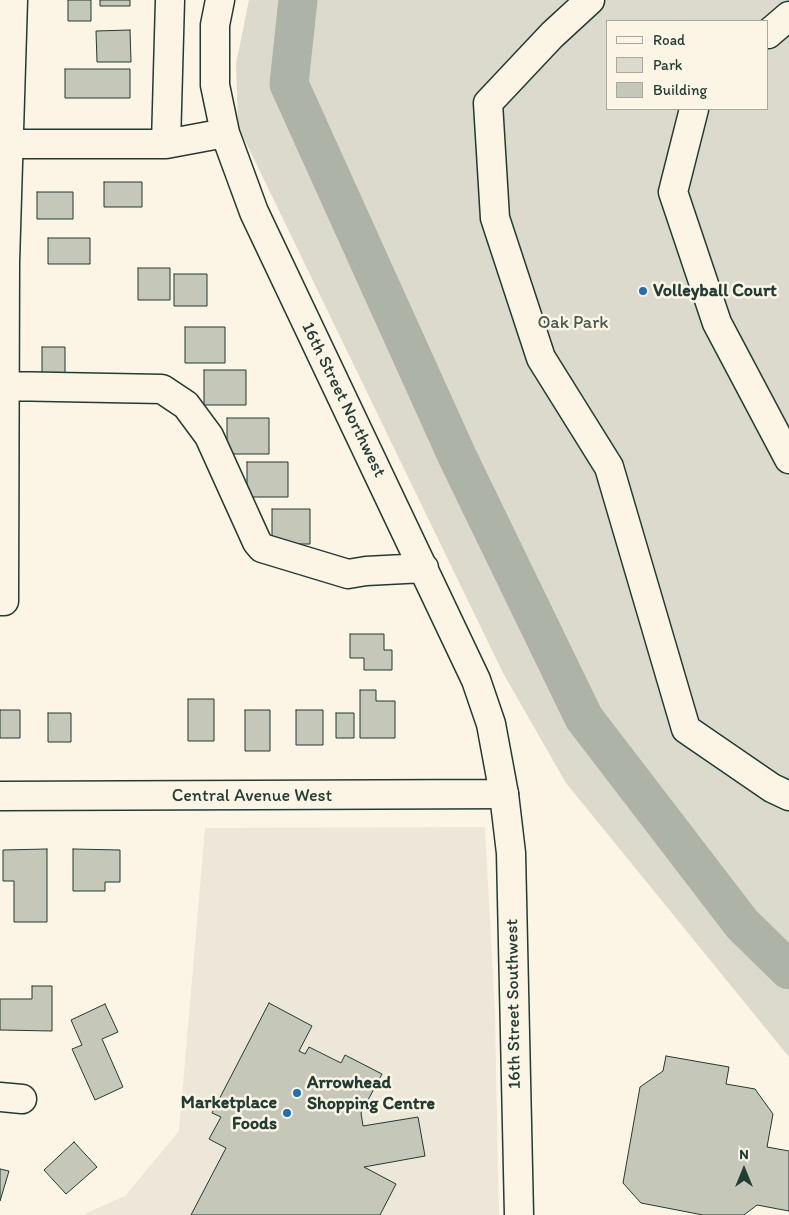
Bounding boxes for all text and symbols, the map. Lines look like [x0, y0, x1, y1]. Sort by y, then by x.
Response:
legend [606, 20, 769, 110]
text: Road [653, 31, 685, 49]
text: Park [653, 56, 683, 74]
text: Building [653, 81, 707, 99]
place label: Volleyball Court [653, 280, 777, 302]
marker: Volleyball Court [637, 285, 649, 297]
park label: Oak Park [537, 312, 609, 334]
street label: 16th Street Northwest [296, 319, 390, 481]
street label: Central Avenue West [172, 785, 332, 807]
street label: 16th Street Southwest [502, 919, 526, 1089]
place label: Arrowhead Shopping Centre [307, 1072, 435, 1114]
marker: Arrowhead Shopping Centre [291, 1087, 303, 1099]
place label: Marketplace Foods [181, 1092, 277, 1134]
marker: Marketplace Foods [281, 1107, 293, 1119]
north arrow [719, 1145, 769, 1195]
text: N [739, 1146, 749, 1163]

